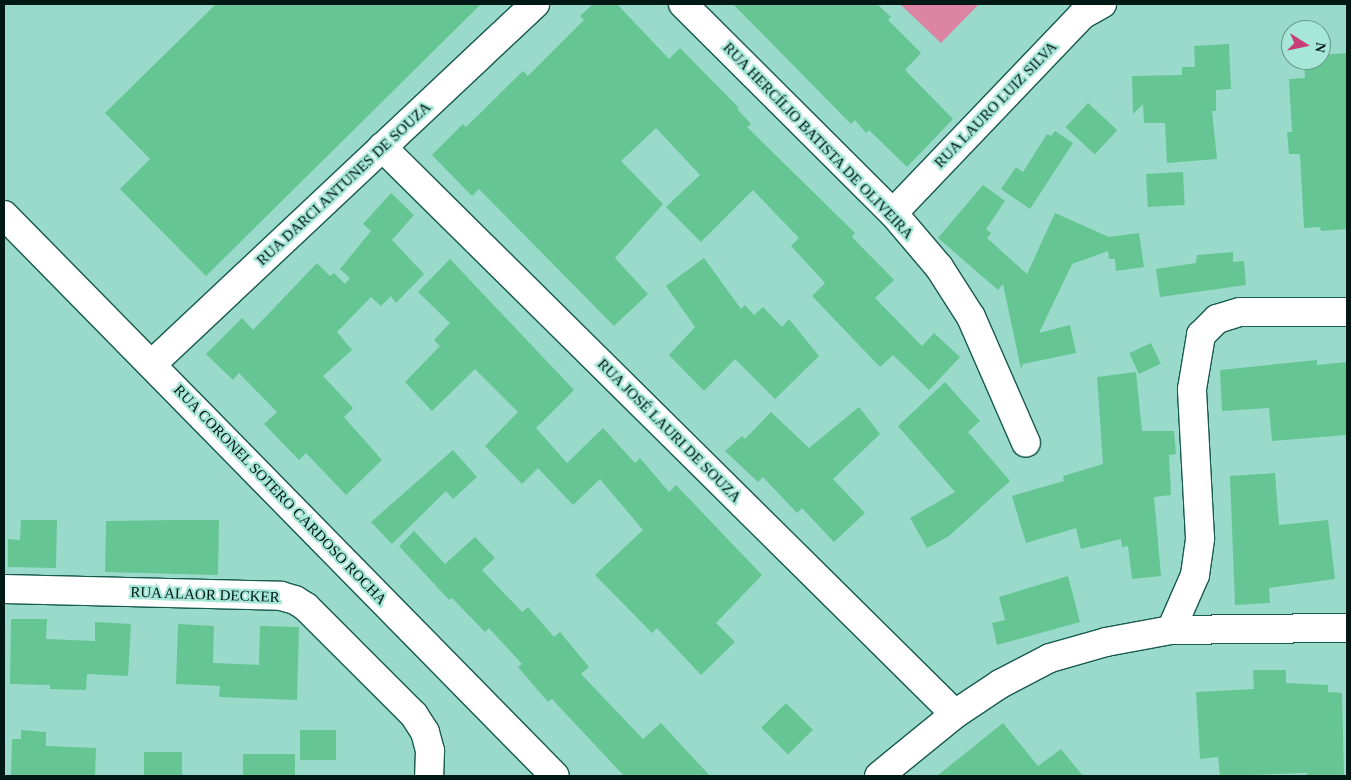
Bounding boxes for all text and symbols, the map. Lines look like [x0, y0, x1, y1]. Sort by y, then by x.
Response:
north arrow [1281, 20, 1331, 70]
street label: RUA HERCÍLIO BATISTA DE OLIVEIRA [718, 38, 918, 244]
street label: RUA LAURO LUIZ SILVA [931, 38, 1061, 172]
text: N [1312, 41, 1329, 54]
street label: RUA DARCI ANTUNES DE SOUZA [253, 98, 435, 270]
street label: RUA JOSÉ LAURI DE SOUZA [593, 355, 745, 507]
street label: RUA CORONEL SOTERO CARDOSO ROCHA [169, 381, 391, 609]
street label: RUA ALAOR DECKER [129, 583, 281, 607]

